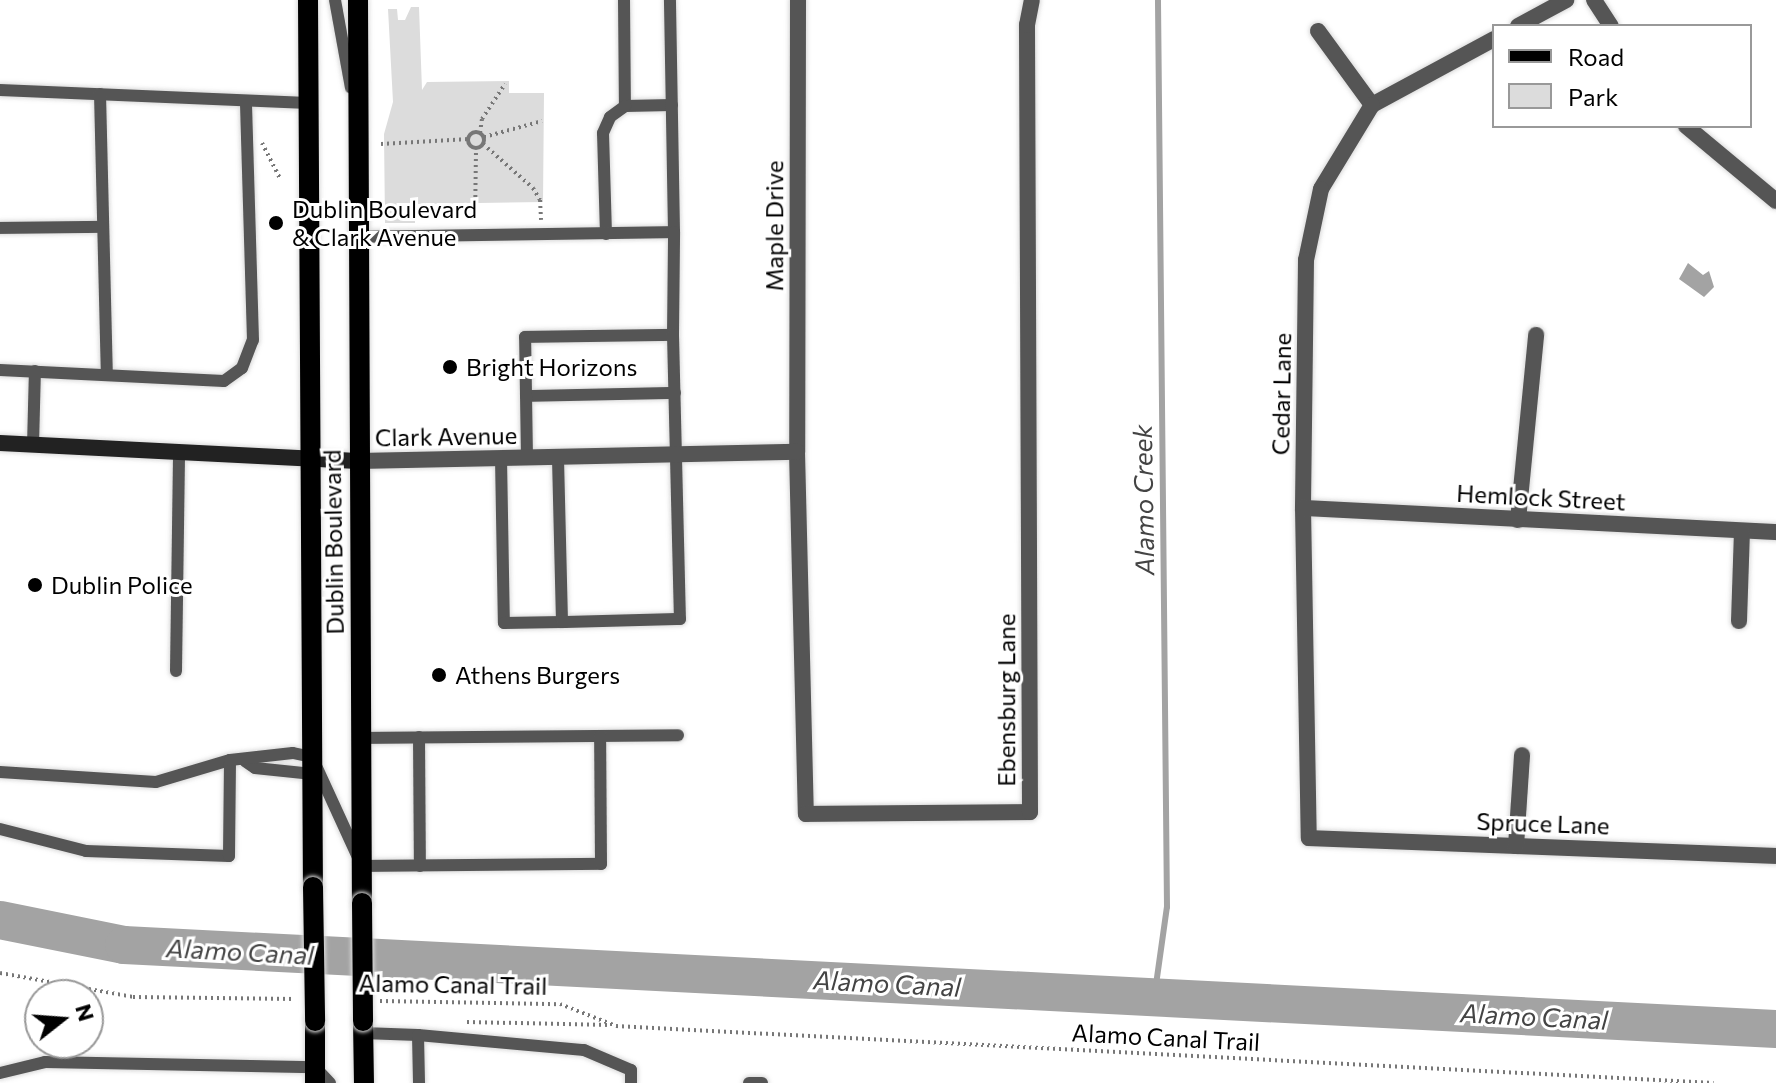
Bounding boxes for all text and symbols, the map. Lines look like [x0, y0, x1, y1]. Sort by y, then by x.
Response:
legend [1492, 24, 1752, 128]
text: Road [1568, 42, 1624, 71]
text: Park [1568, 82, 1618, 111]
street label: Maple Drive [760, 161, 788, 291]
place label: Dublin Boulevard & Clark Avenue [292, 195, 477, 251]
marker: Dublin Boulevard & Clark Avenue [267, 214, 285, 232]
street label: Cedar Lane [1266, 333, 1296, 455]
place label: Bright Horizons [466, 353, 637, 381]
marker: Bright Horizons [441, 358, 459, 376]
street label: Clark Avenue [375, 420, 517, 452]
water label: Alamo Creek [1126, 424, 1160, 576]
street label: Dublin Boulevard [317, 449, 349, 635]
street label: Hemlock Street [1456, 478, 1626, 516]
place label: Dublin Police [51, 571, 193, 599]
marker: Dublin Police [26, 576, 44, 594]
street label: Ebensburg Lane [992, 613, 1020, 787]
place label: Athens Burgers [455, 661, 620, 689]
marker: Athens Burgers [430, 666, 448, 684]
street label: Spruce Lane [1476, 806, 1610, 840]
water label: Alamo Canal [165, 932, 315, 970]
water label: Alamo Canal [812, 964, 962, 1002]
street label: Alamo Canal Trail [358, 968, 548, 1000]
north arrow [24, 979, 104, 1059]
water label: Alamo Canal [1459, 997, 1609, 1035]
text: N [70, 1001, 101, 1024]
street label: Alamo Canal Trail [1071, 1018, 1261, 1056]

